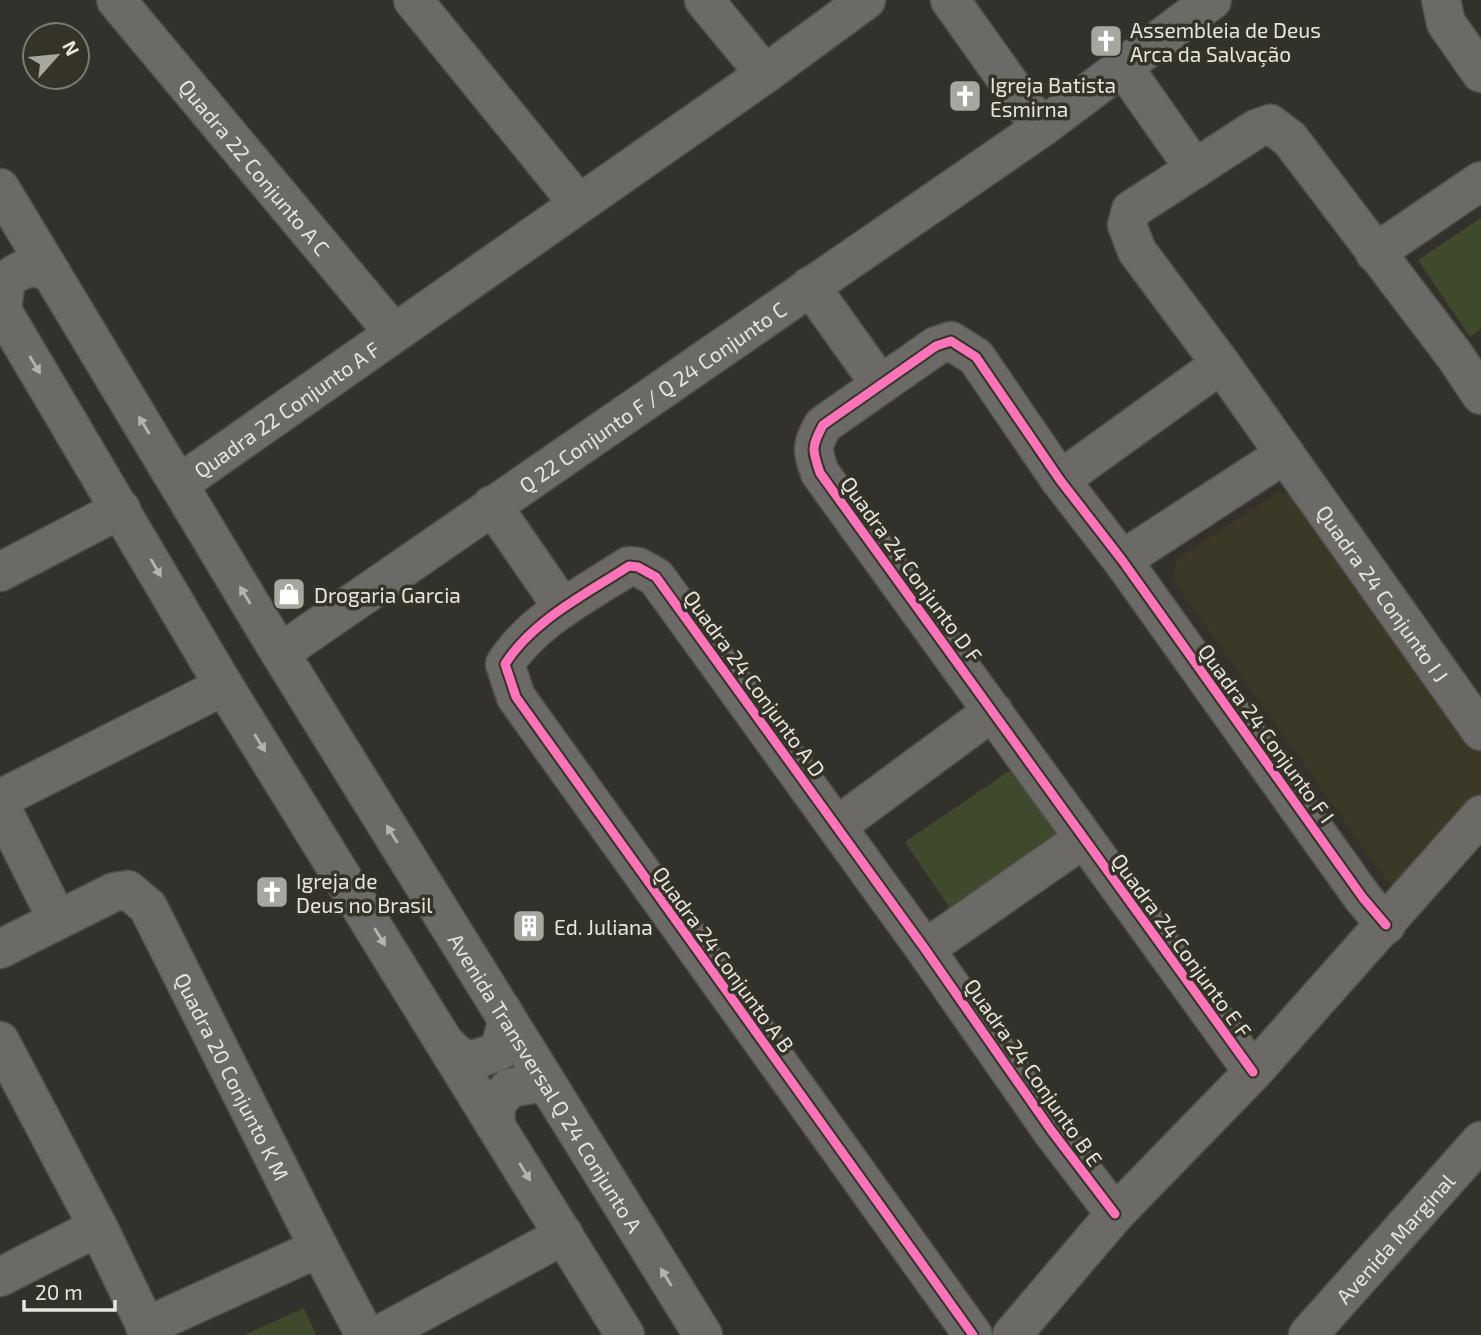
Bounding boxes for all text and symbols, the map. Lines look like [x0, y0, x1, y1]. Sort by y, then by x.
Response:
place label: Assembleia de Deus Arca da Salvação [1130, 17, 1321, 68]
north arrow [21, 21, 91, 91]
church icon: Assembleia de Deus Arca da Salvação [1087, 22, 1125, 60]
text: N [58, 37, 85, 59]
place label: Igreja Batista Esmirna [990, 72, 1116, 121]
street label: Quadra 22 Conjunto A C [174, 74, 336, 260]
church icon: Igreja Batista Esmirna [946, 77, 984, 115]
street label: Q 22 Conjunto F / Q 24 Conjunto C [514, 296, 790, 498]
street label: Quadra 22 Conjunto A F [189, 335, 384, 483]
one-way arrow [29, 356, 41, 375]
one-way arrow [138, 416, 150, 435]
street label: Quadra 24 Conjunto D F [835, 471, 988, 667]
street label: Quadra 24 Conjunto I J [1311, 500, 1454, 686]
one-way arrow [149, 559, 162, 578]
shop icon: Drogaria Garcia [270, 575, 308, 613]
place label: Drogaria Garcia [314, 582, 461, 607]
one-way arrow [239, 585, 251, 604]
street label: Quadra 24 Conjunto A D [678, 585, 831, 782]
street label: Quadra 24 Conjunto F I [1193, 639, 1340, 828]
one-way arrow [254, 734, 266, 753]
one-way arrow [386, 824, 399, 843]
street label: Quadra 24 Conjunto E F [1106, 848, 1257, 1043]
street label: Quadra 24 Conjunto A B [647, 861, 800, 1057]
place label: Igreja de Deus no Brasil [296, 868, 433, 917]
church icon: Igreja de Deus no Brasil [253, 873, 291, 911]
building icon: Ed. Juliana [510, 907, 548, 945]
place label: Ed. Juliana [554, 914, 653, 939]
one-way arrow [374, 927, 387, 946]
street label: Avenida Transversal Q 24 Conjunto A [444, 928, 648, 1237]
street label: Quadra 20 Conjunto K M [169, 968, 295, 1184]
street label: Quadra 24 Conjunto B E [959, 973, 1108, 1171]
one-way arrow [518, 1163, 531, 1182]
street label: Avenida Marginal [1330, 1167, 1460, 1308]
one-way arrow [660, 1267, 673, 1287]
scale bar [24, 1268, 116, 1312]
text: 20 m [35, 1279, 83, 1304]

